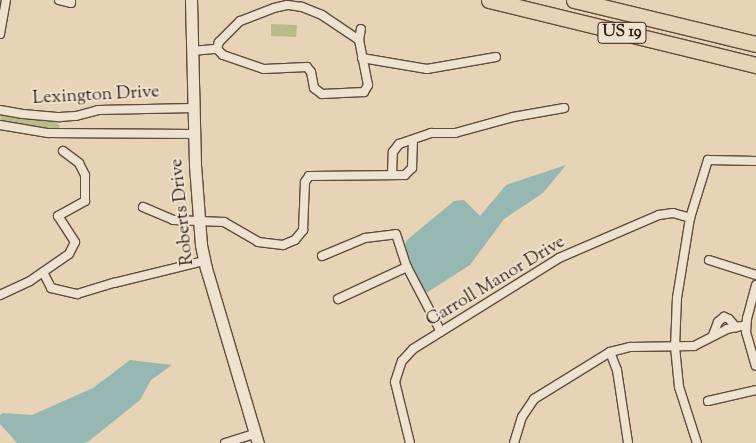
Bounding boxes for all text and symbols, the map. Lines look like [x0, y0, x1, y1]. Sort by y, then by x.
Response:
road number: US 19 [597, 19, 647, 46]
street label: Lexington Drive [32, 82, 160, 110]
street label: Roberts Drive [167, 157, 199, 267]
street label: Carroll Manor Drive [423, 232, 569, 332]

